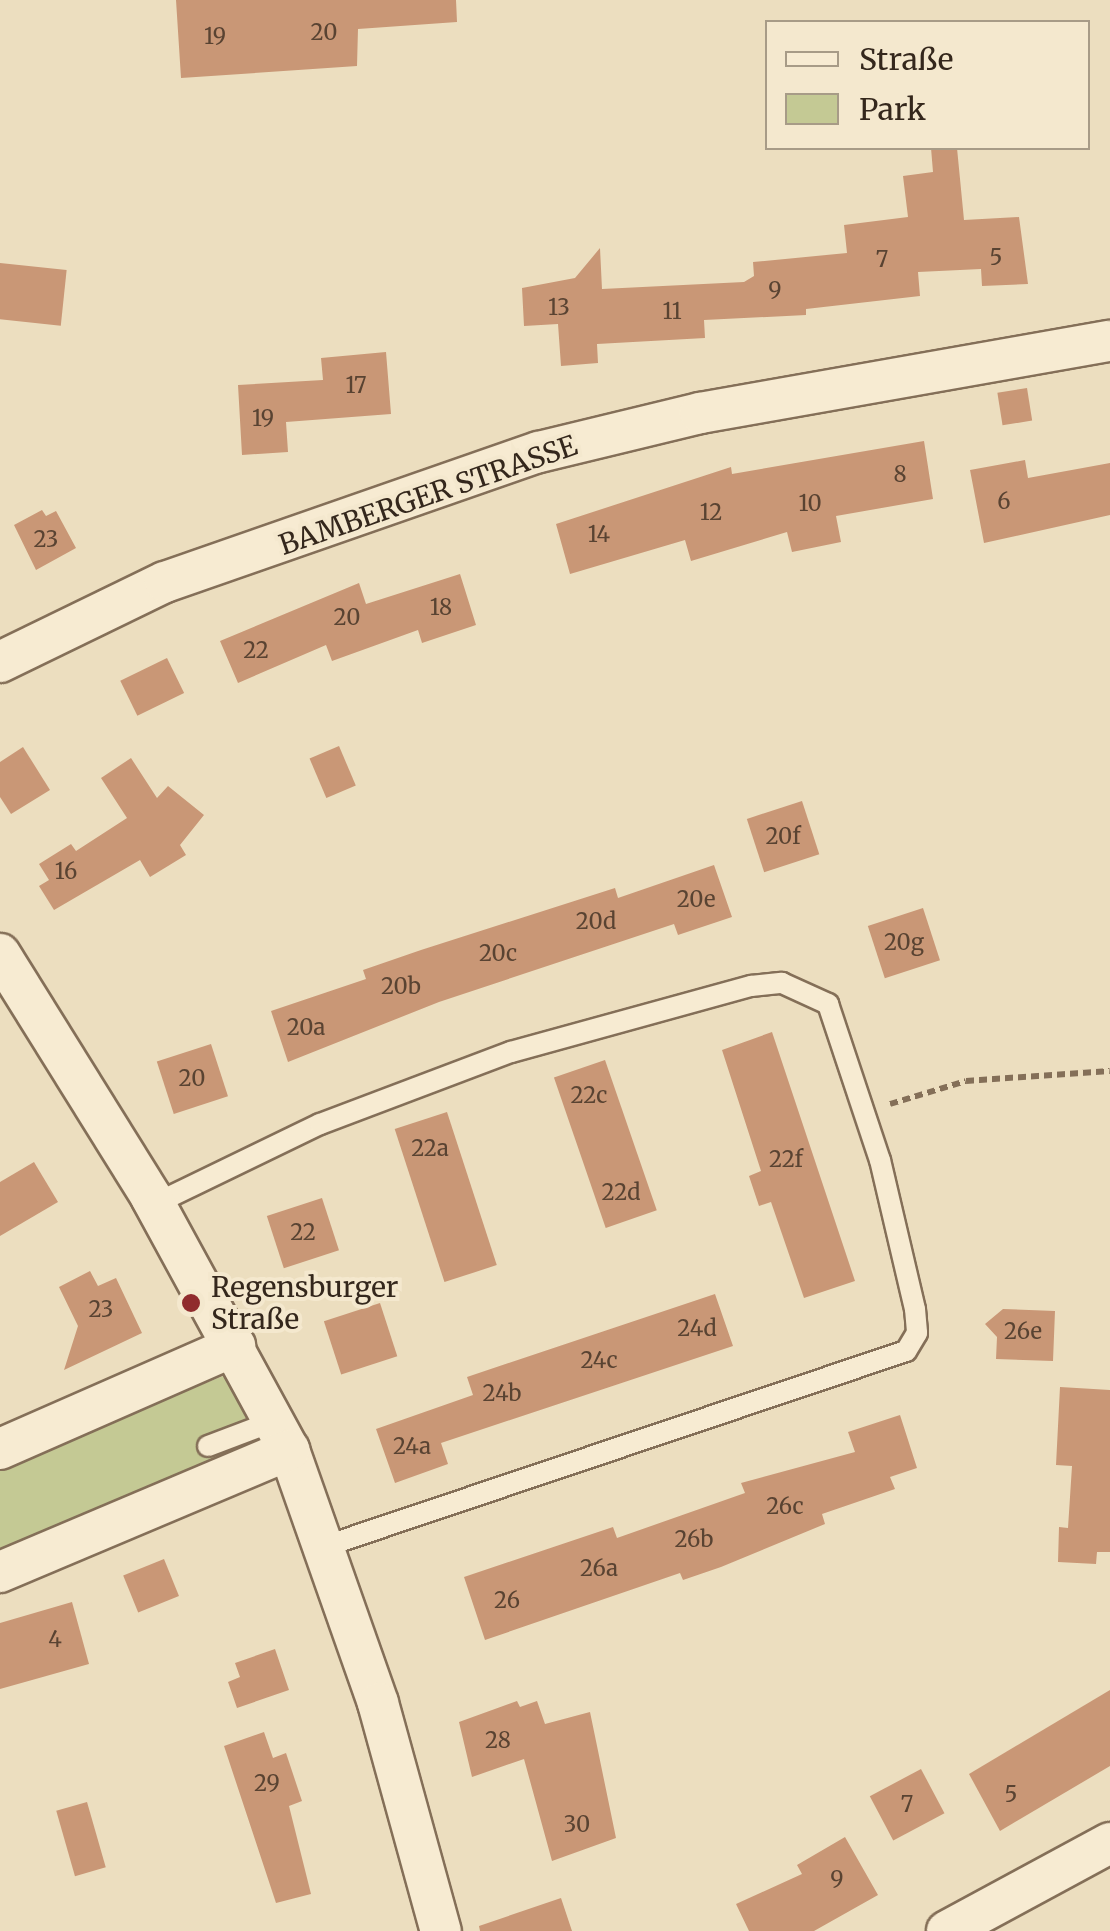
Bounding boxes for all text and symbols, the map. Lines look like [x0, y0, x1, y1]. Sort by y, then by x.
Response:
house number: 20 [311, 20, 337, 46]
legend [765, 20, 1090, 150]
house number: 19 [204, 24, 226, 50]
text: Straße [859, 40, 953, 78]
text: Park [859, 90, 926, 128]
house number: 5 [990, 245, 1002, 271]
house number: 7 [876, 247, 888, 273]
house number: 9 [768, 278, 782, 304]
house number: 13 [548, 295, 570, 321]
house number: 11 [662, 299, 682, 325]
house number: 17 [345, 373, 367, 399]
house number: 19 [252, 406, 274, 432]
street label: BAMBERGER STRASSE [275, 428, 581, 562]
house number: 8 [893, 462, 907, 488]
house number: 6 [997, 489, 1011, 515]
house number: 10 [798, 491, 822, 517]
house number: 12 [700, 500, 722, 526]
house number: 14 [588, 522, 610, 548]
house number: 23 [34, 527, 58, 553]
house number: 18 [430, 595, 452, 621]
house number: 20 [334, 605, 360, 631]
house number: 22 [243, 638, 269, 664]
house number: 20f [765, 824, 801, 850]
house number: 16 [55, 859, 77, 885]
house number: 20e [677, 887, 715, 913]
house number: 20d [576, 909, 616, 935]
house number: 20g [884, 930, 924, 956]
house number: 20c [479, 941, 517, 967]
house number: 20b [381, 974, 421, 1000]
house number: 20a [287, 1015, 325, 1041]
house number: 20 [179, 1066, 205, 1092]
house number: 22c [571, 1083, 607, 1109]
house number: 22a [411, 1136, 449, 1162]
house number: 22f [769, 1147, 803, 1173]
house number: 22d [602, 1180, 640, 1206]
house number: 22 [290, 1220, 316, 1246]
place label: Regensburger Straße [211, 1270, 398, 1336]
marker: Regensburger Straße [180, 1292, 202, 1314]
house number: 23 [89, 1297, 113, 1323]
house number: 24d [677, 1316, 717, 1342]
house number: 26e [1004, 1319, 1042, 1345]
house number: 24c [580, 1348, 618, 1374]
house number: 24b [483, 1381, 521, 1407]
house number: 24a [393, 1434, 431, 1460]
house number: 26c [766, 1494, 804, 1520]
house number: 26b [674, 1527, 714, 1553]
house number: 26a [580, 1556, 618, 1582]
house number: 26 [494, 1588, 520, 1614]
house number: 4 [48, 1627, 62, 1653]
house number: 28 [485, 1728, 511, 1754]
house number: 29 [254, 1771, 280, 1797]
house number: 5 [1005, 1782, 1017, 1808]
house number: 7 [901, 1792, 913, 1818]
house number: 30 [564, 1812, 590, 1838]
house number: 9 [830, 1867, 844, 1893]

